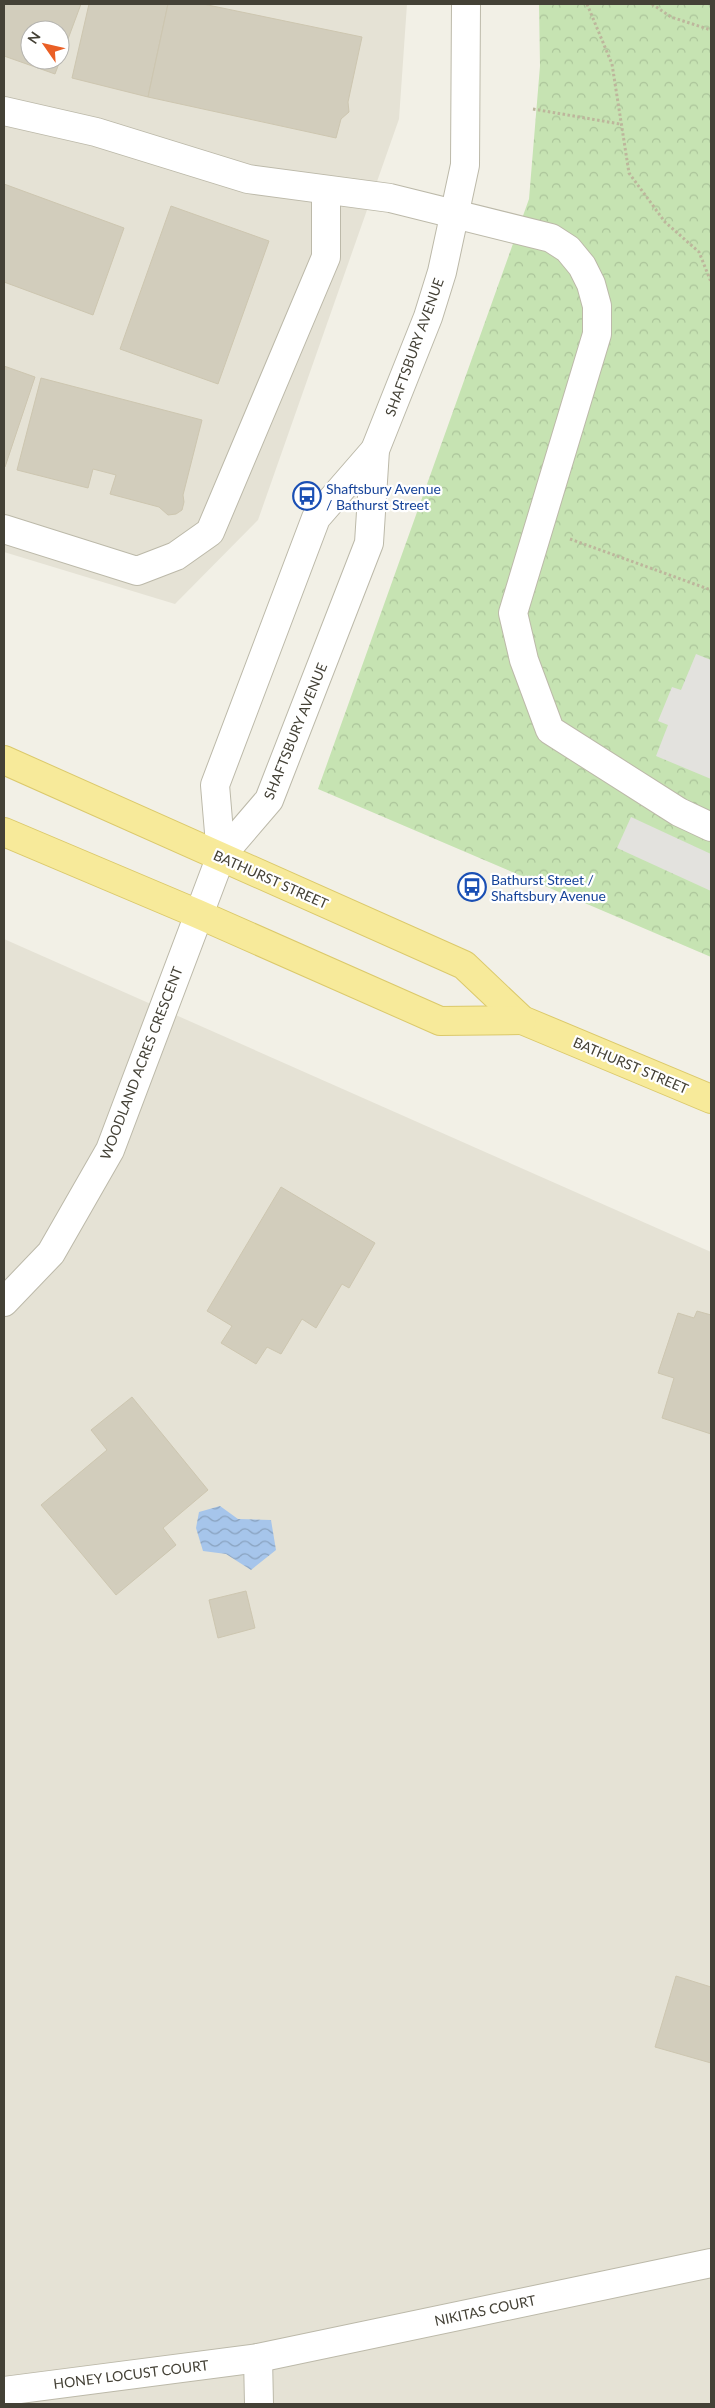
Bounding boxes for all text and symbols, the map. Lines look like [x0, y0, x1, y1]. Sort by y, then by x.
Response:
north arrow [20, 20, 70, 70]
text: N [24, 28, 44, 47]
street label: SHAFTSBURY AVENUE [381, 276, 447, 418]
place label: Shaftsbury Avenue / Bathurst Street [326, 480, 441, 513]
bus stop icon: Shaftsbury Avenue / Bathurst Street [292, 481, 322, 511]
street label: SHAFTSBURY AVENUE [260, 660, 330, 802]
street label: BATHURST STREET [211, 846, 332, 912]
place label: Bathurst Street / Shaftsbury Avenue [491, 871, 606, 904]
bus stop icon: Bathurst Street / Shaftsbury Avenue [457, 872, 487, 902]
street label: WOODLAND ACRES CRESCENT [96, 963, 186, 1162]
street label: BATHURST STREET [571, 1033, 692, 1097]
street label: NIKITAS COURT [433, 2291, 538, 2329]
street label: HONEY LOCUST COURT [52, 2356, 210, 2392]

